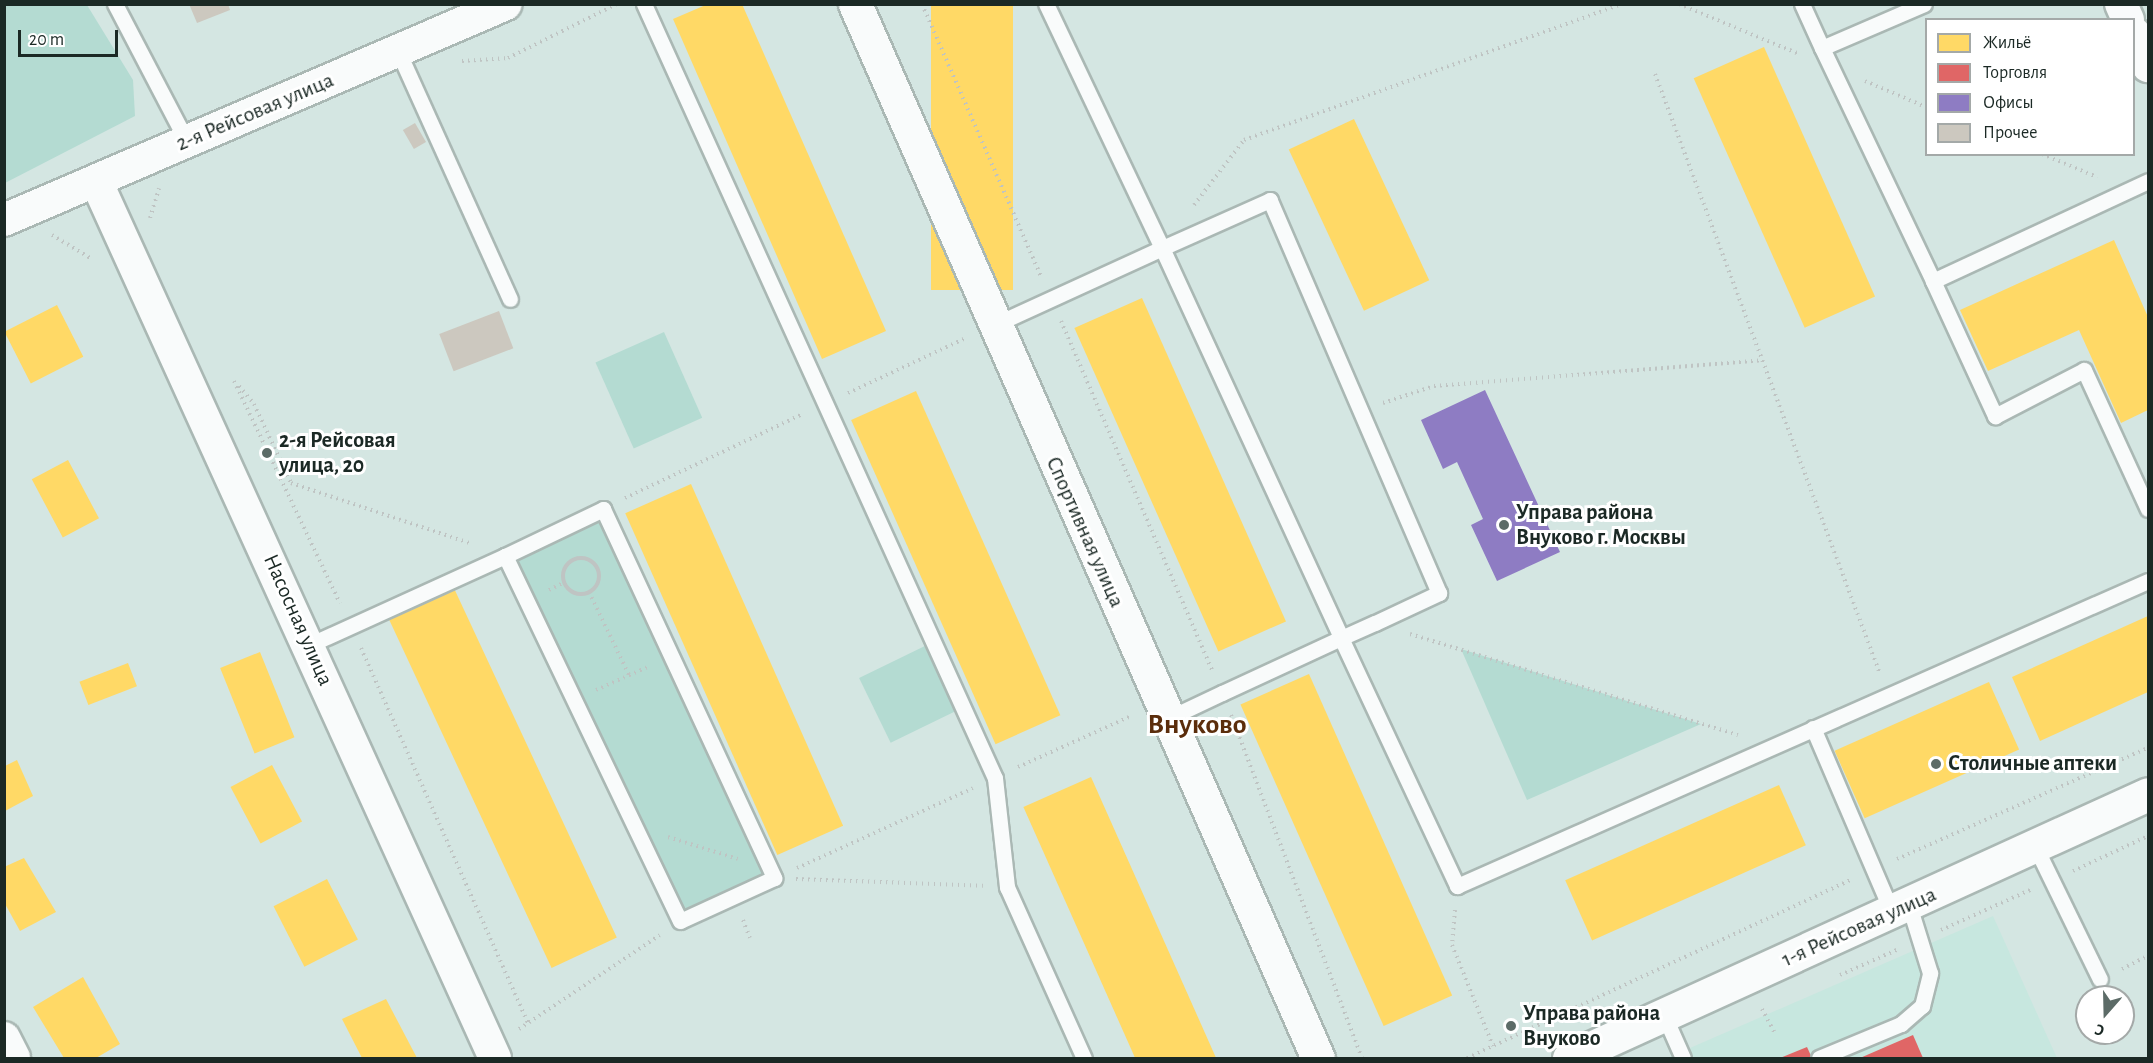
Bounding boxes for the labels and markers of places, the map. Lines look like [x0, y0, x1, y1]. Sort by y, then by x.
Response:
place label: 2-я Рейсовая улица, 20 [279, 427, 396, 478]
marker: 2-я Рейсовая улица, 20 [260, 446, 274, 460]
place label: Управа района Внуково г. Москвы [1516, 499, 1686, 550]
marker: Управа района Внуково г. Москвы [1497, 518, 1511, 532]
place label: Столичные аптеки [1948, 751, 2117, 777]
marker: Столичные аптеки [1929, 757, 1943, 771]
place label: Управа района Внуково [1523, 1000, 1660, 1052]
marker: Управа района Внуково [1504, 1019, 1518, 1033]

